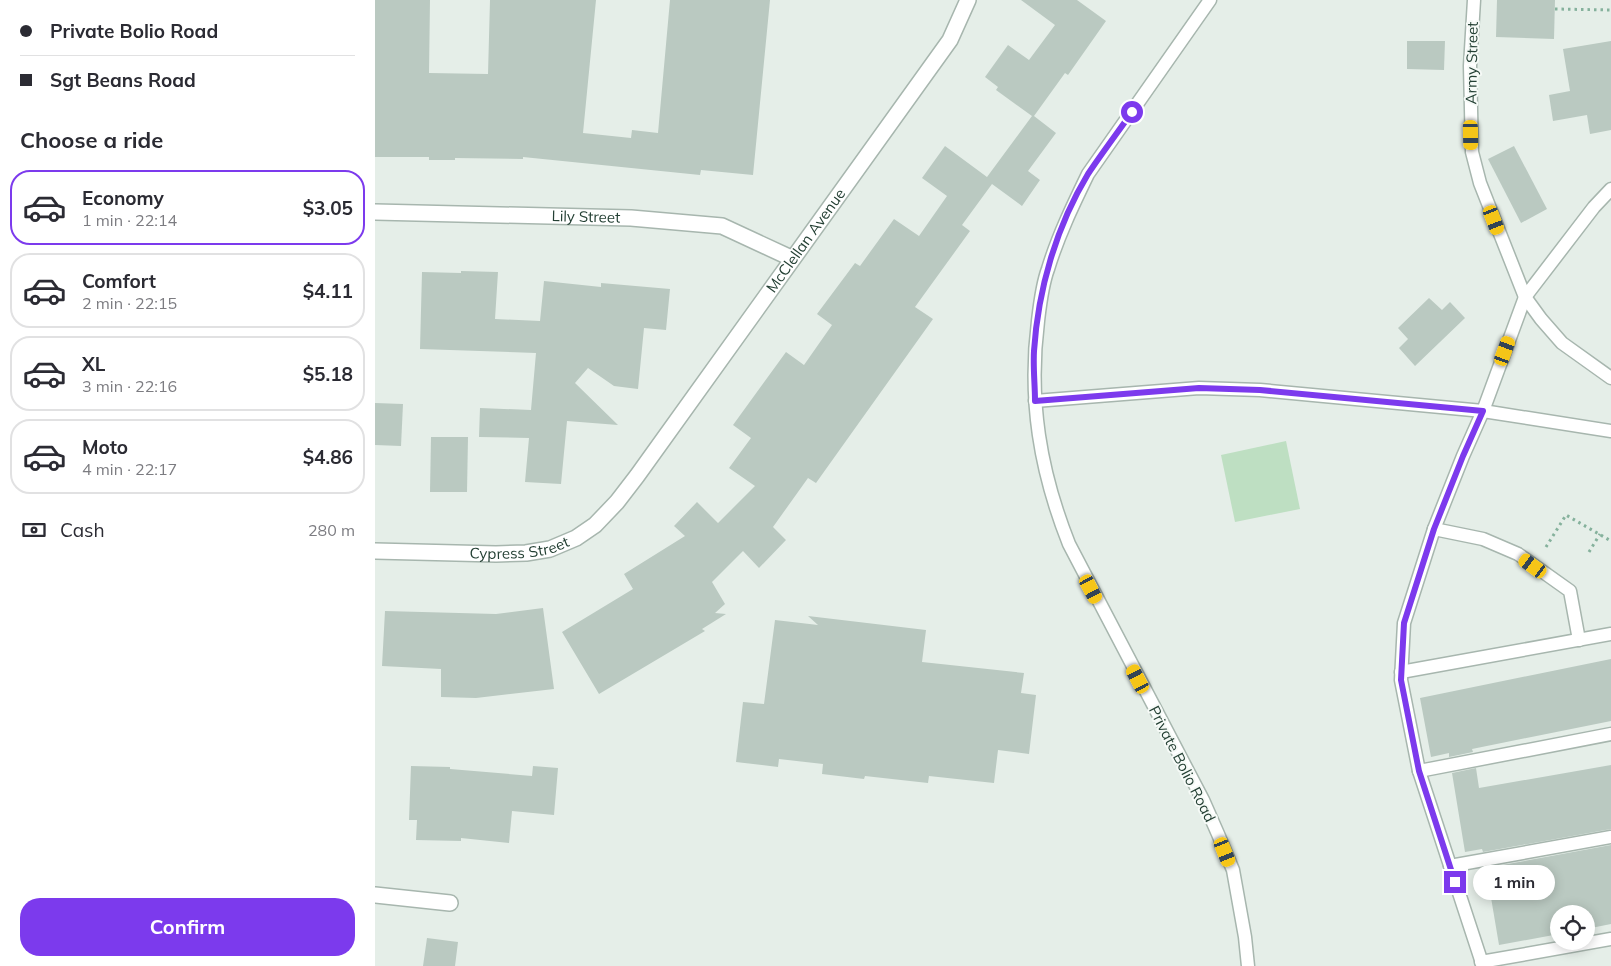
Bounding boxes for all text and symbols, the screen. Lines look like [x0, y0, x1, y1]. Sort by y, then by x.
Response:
text: Private Bolio Road [50, 19, 218, 43]
street label: Army Street [1461, 21, 1482, 105]
text: Sgt Beans Road [50, 68, 196, 92]
route start [1121, 101, 1143, 123]
car [1463, 120, 1478, 150]
text: Choose a ride [20, 126, 163, 154]
icon: car [22, 185, 67, 230]
street label: McClellan Avenue [762, 185, 849, 296]
text: Economy [82, 186, 164, 210]
text: $3.05 [303, 196, 353, 220]
car [1481, 203, 1506, 237]
street label: Lily Street [551, 206, 621, 227]
text: 1 min · 22:14 [82, 210, 177, 230]
icon: car [22, 268, 67, 313]
text: Comfort [82, 269, 156, 293]
text: $4.11 [303, 279, 353, 303]
text: 2 min · 22:15 [82, 293, 177, 313]
car [1492, 334, 1517, 368]
icon: car [22, 351, 67, 396]
text: XL [82, 352, 105, 376]
text: $5.18 [303, 362, 353, 386]
text: 3 min · 22:16 [82, 376, 177, 396]
icon: car [22, 434, 67, 479]
text: Moto [82, 435, 128, 459]
text: $4.86 [303, 445, 353, 469]
text: 4 min · 22:17 [82, 459, 177, 479]
icon: cash [20, 516, 48, 544]
text: Cash [60, 518, 105, 542]
text: 280 m [308, 520, 355, 540]
street label: Cypress Street [469, 532, 572, 563]
car [1516, 551, 1549, 581]
car [1077, 572, 1104, 606]
car [1124, 662, 1151, 696]
street label: Private Bolio Road [1145, 702, 1220, 825]
car [1212, 835, 1237, 869]
callout: 1 min [1473, 864, 1555, 900]
route end [1444, 871, 1466, 893]
text: 1 min [1493, 872, 1535, 892]
button: Confirm [20, 898, 355, 956]
map controls [1550, 905, 1595, 950]
button: locate [1550, 905, 1595, 950]

